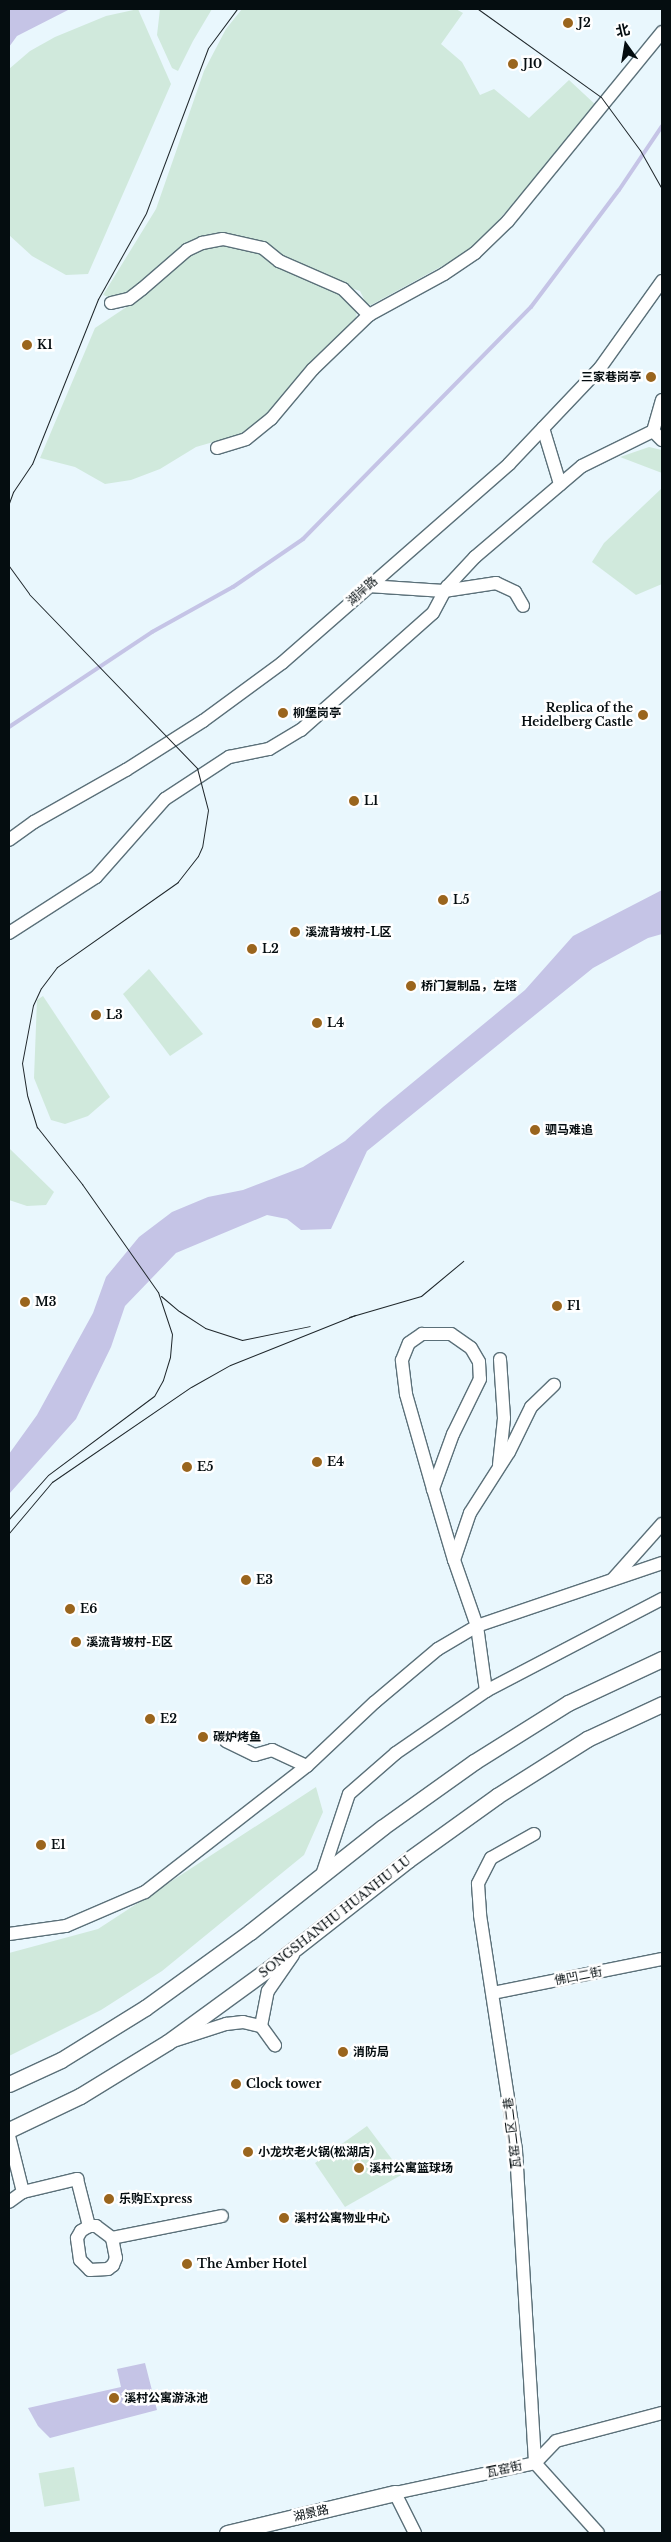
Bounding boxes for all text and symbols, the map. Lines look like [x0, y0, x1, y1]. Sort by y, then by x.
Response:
place label: J2 [578, 16, 591, 30]
marker: J2 [562, 17, 574, 29]
north arrow [601, 20, 651, 70]
text: 北 [614, 20, 631, 41]
place label: J10 [523, 57, 542, 71]
marker: J10 [507, 58, 519, 70]
place label: K1 [37, 338, 52, 352]
marker: K1 [21, 339, 33, 351]
place label: 三家巷岗亭 [581, 370, 641, 384]
marker: 三家巷岗亭 [645, 371, 657, 383]
street label: 湖岸路 [344, 574, 380, 608]
place label: Replica of the Heidelberg Castle [521, 701, 633, 729]
place label: 柳堡岗亭 [293, 706, 341, 720]
marker: 柳堡岗亭 [277, 707, 289, 719]
marker: Replica of the Heidelberg Castle [637, 709, 649, 721]
place label: L1 [364, 794, 378, 808]
marker: L1 [348, 795, 360, 807]
place label: L5 [453, 893, 469, 907]
marker: L5 [437, 894, 449, 906]
place label: 溪流背坡村-L区 [305, 925, 391, 939]
marker: 溪流背坡村-L区 [289, 926, 301, 938]
place label: L2 [262, 942, 279, 956]
marker: L2 [246, 943, 258, 955]
place label: 桥门复制品，左塔 [421, 979, 517, 993]
marker: 桥门复制品，左塔 [405, 980, 417, 992]
place label: L3 [106, 1008, 123, 1022]
marker: L3 [90, 1009, 102, 1021]
place label: L4 [327, 1016, 344, 1030]
marker: L4 [311, 1017, 323, 1029]
place label: 驷马难追 [545, 1123, 593, 1137]
marker: 驷马难追 [529, 1124, 541, 1136]
place label: M3 [35, 1295, 56, 1309]
marker: M3 [19, 1296, 31, 1308]
place label: F1 [567, 1299, 580, 1313]
marker: F1 [551, 1300, 563, 1312]
place label: E4 [327, 1455, 344, 1469]
marker: E4 [311, 1456, 323, 1468]
place label: E5 [197, 1460, 213, 1474]
marker: E5 [181, 1461, 193, 1473]
place label: E3 [256, 1573, 273, 1587]
marker: E3 [240, 1574, 252, 1586]
place label: E6 [80, 1602, 97, 1616]
marker: E6 [64, 1603, 76, 1615]
place label: 溪流背坡村-E区 [86, 1635, 173, 1649]
marker: 溪流背坡村-E区 [70, 1636, 82, 1648]
place label: E2 [160, 1712, 177, 1726]
marker: E2 [144, 1713, 156, 1725]
place label: 碳炉烤鱼 [213, 1730, 261, 1744]
marker: 碳炉烤鱼 [197, 1731, 209, 1743]
place label: E1 [51, 1838, 65, 1852]
marker: E1 [35, 1839, 47, 1851]
street label: SONGSHANHU HUANHU LU [256, 1853, 414, 1981]
street label: 佛凹二街 [553, 1964, 603, 1988]
place label: 消防局 [353, 2045, 389, 2059]
marker: 消防局 [337, 2046, 349, 2058]
place label: Clock tower [246, 2077, 322, 2091]
marker: Clock tower [230, 2078, 242, 2090]
street label: 瓦窑二区二巷 [500, 2096, 524, 2170]
place label: 小龙坎老火锅(松湖店) [258, 2145, 374, 2159]
marker: 小龙坎老火锅(松湖店) [242, 2146, 254, 2158]
place label: 溪村公寓篮球场 [369, 2161, 453, 2175]
marker: 溪村公寓篮球场 [353, 2162, 365, 2174]
place label: 乐购Express [119, 2192, 192, 2206]
marker: 乐购Express [103, 2193, 115, 2205]
place label: 溪村公寓物业中心 [294, 2211, 390, 2225]
marker: 溪村公寓物业中心 [278, 2212, 290, 2224]
place label: The Amber Hotel [197, 2257, 308, 2271]
marker: The Amber Hotel [181, 2258, 193, 2270]
place label: 溪村公寓游泳池 [124, 2391, 208, 2405]
marker: 溪村公寓游泳池 [108, 2392, 120, 2404]
street label: 瓦窑街 [485, 2458, 523, 2480]
street label: 湖景路 [292, 2502, 330, 2524]

